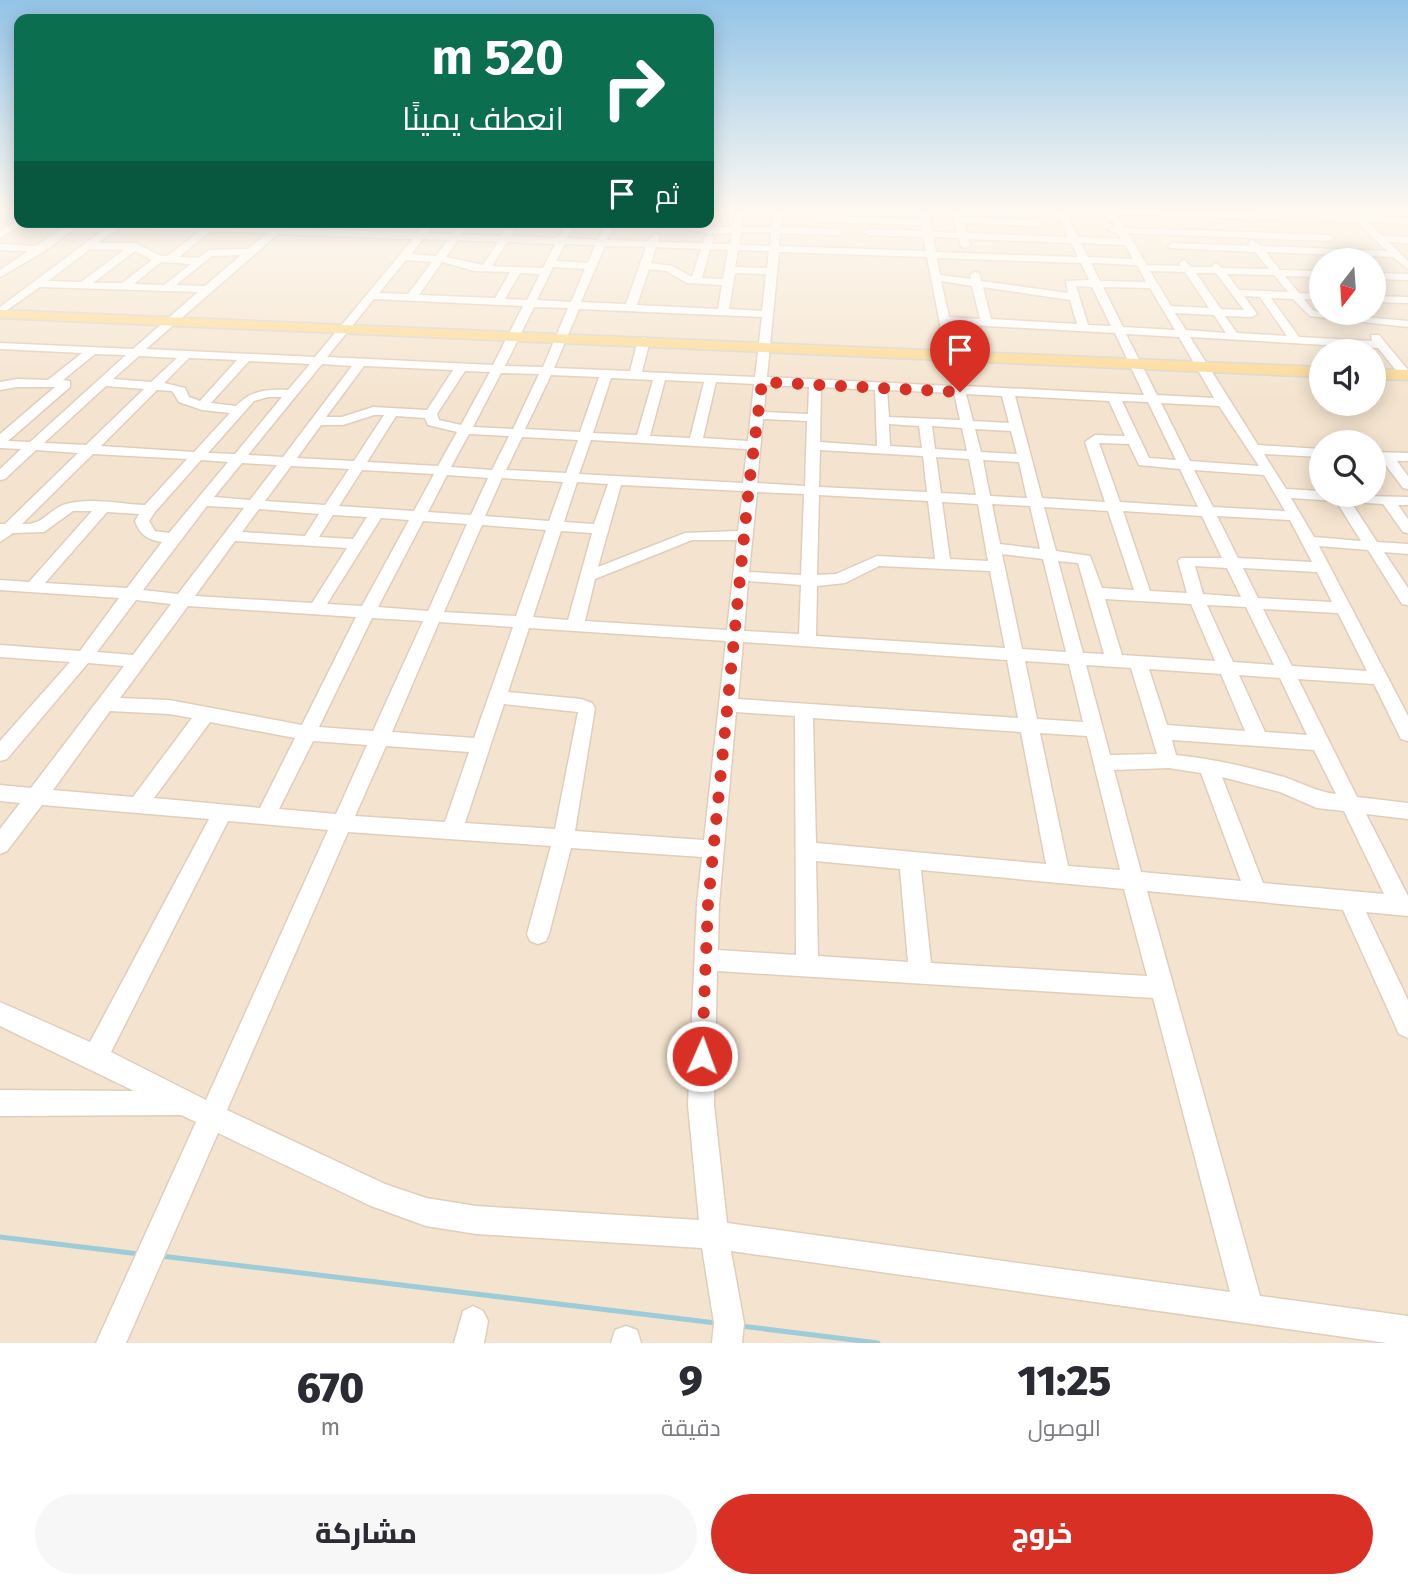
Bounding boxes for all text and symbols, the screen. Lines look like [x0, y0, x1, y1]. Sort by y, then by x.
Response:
text: 520 m [431, 28, 564, 87]
icon: right [588, 42, 679, 133]
text: انعطف يمينًا [402, 100, 564, 138]
icon: arrive [603, 175, 641, 213]
text: ثم [655, 180, 679, 211]
north arrow [1309, 248, 1386, 326]
map controls [1309, 248, 1386, 507]
pin [930, 320, 990, 392]
icon: arrive [941, 331, 979, 369]
button: sound [1309, 339, 1386, 416]
button: search [1309, 430, 1386, 507]
position arrow [665, 1019, 739, 1093]
text: 9 [679, 1356, 703, 1406]
text: 11:25 [1017, 1356, 1111, 1406]
text: 670 [297, 1363, 364, 1413]
text: m [321, 1413, 340, 1441]
text: دقيقة [661, 1414, 721, 1442]
text: الوصول [1028, 1414, 1101, 1442]
button: مشاركة [35, 1494, 697, 1574]
button: خروج [711, 1494, 1373, 1574]

